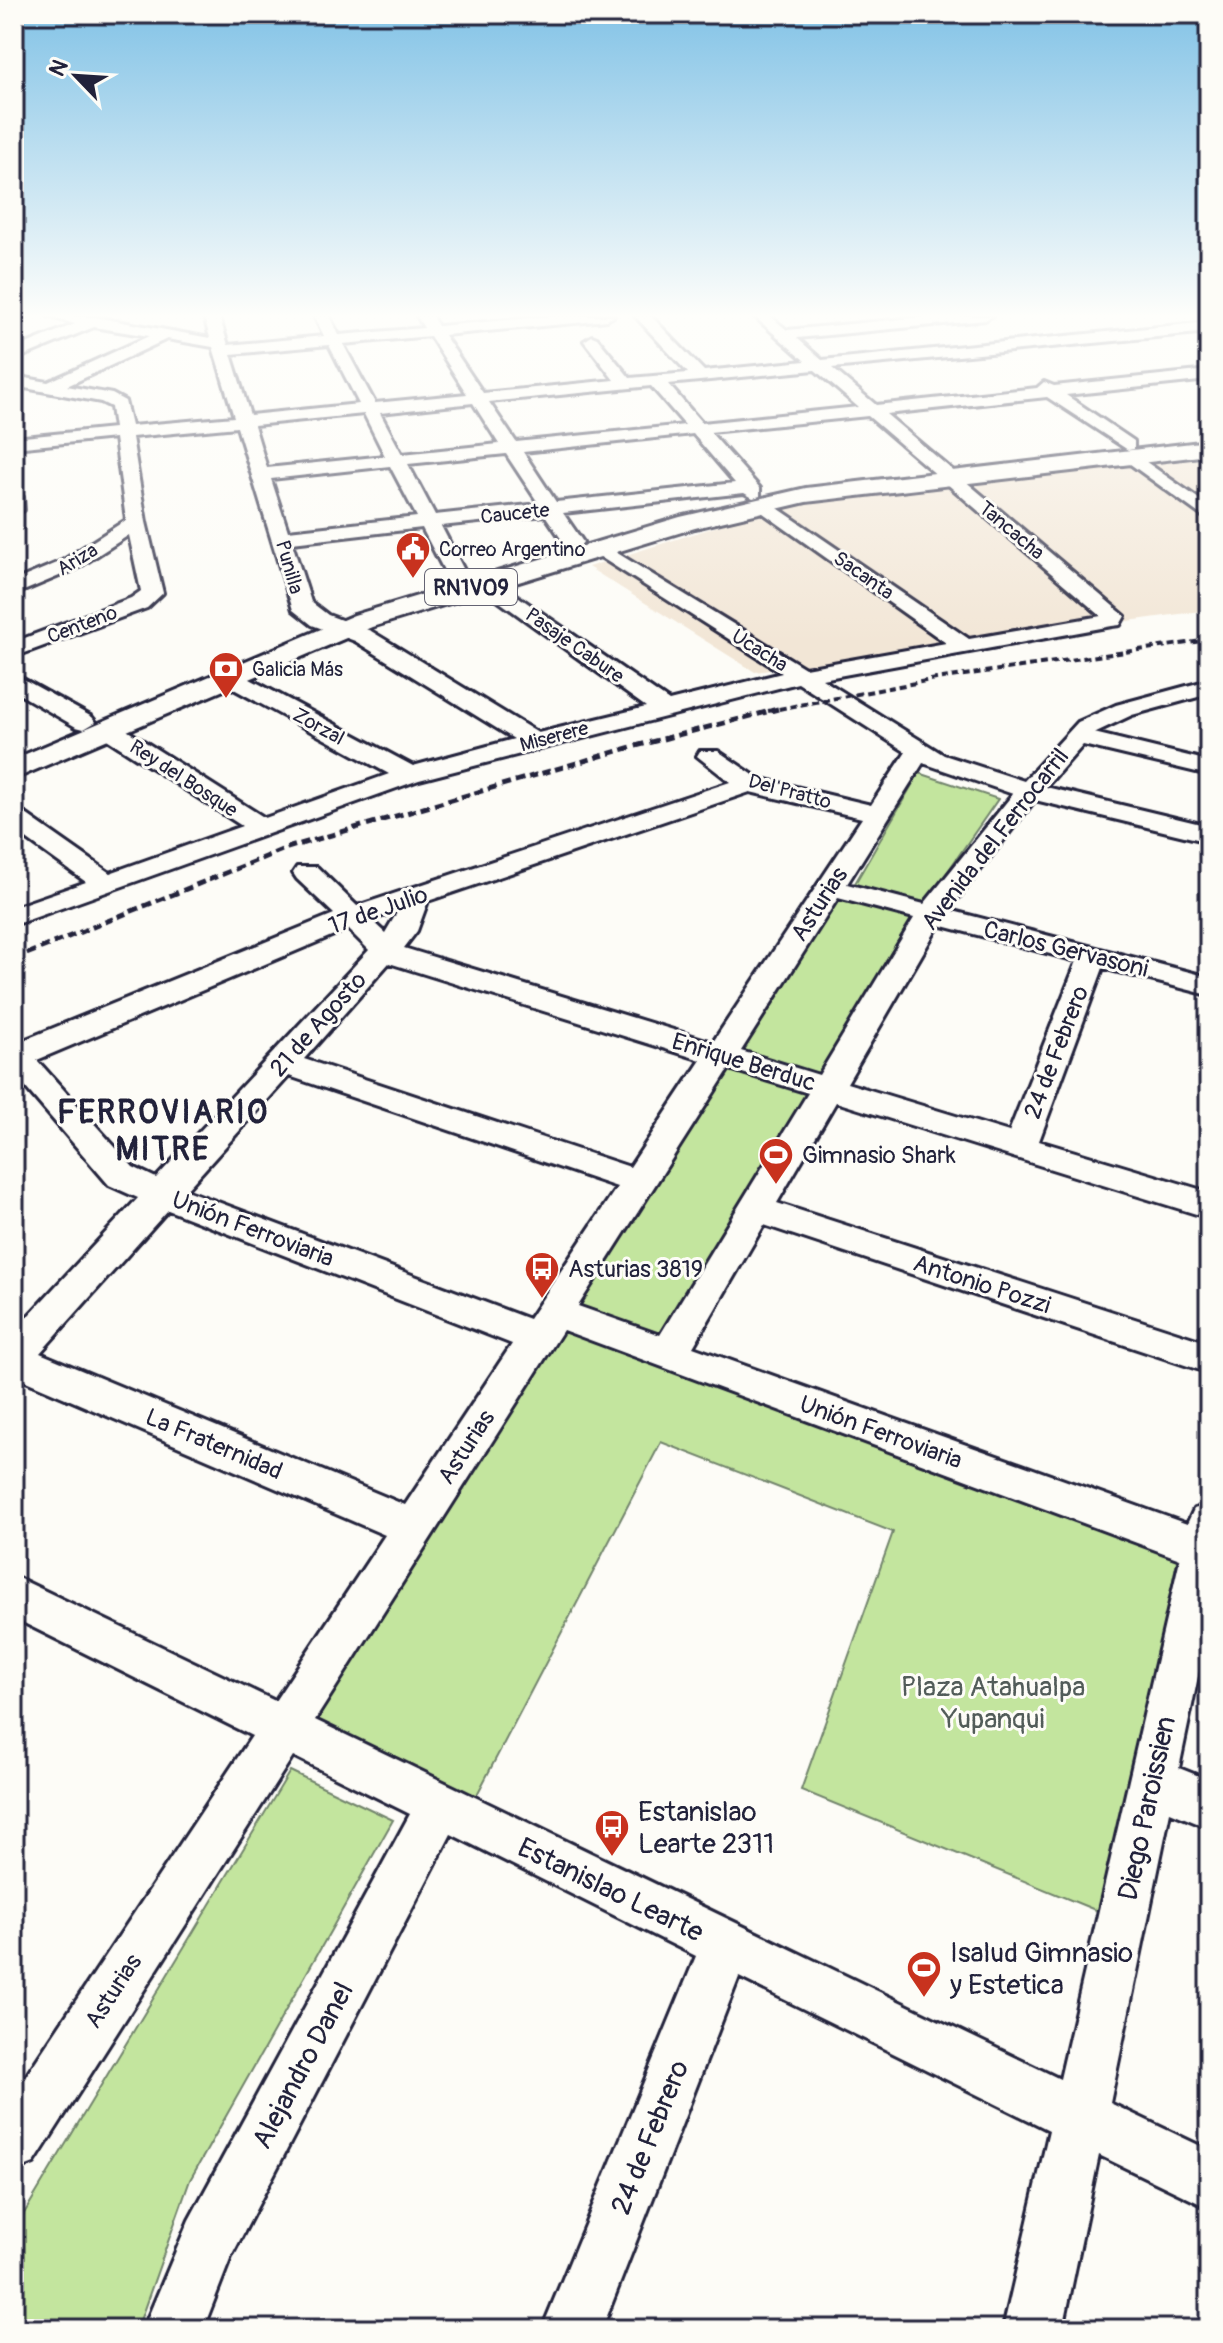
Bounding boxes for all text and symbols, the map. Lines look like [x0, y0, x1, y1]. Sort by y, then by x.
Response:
north arrow [36, 36, 116, 116]
text: N [43, 55, 75, 81]
street label: Tancacha [974, 496, 1050, 565]
street label: Caucete [479, 497, 551, 530]
public building icon: Correo Argentino [394, 530, 432, 580]
street label: Punilla [270, 537, 309, 597]
place label: Correo Argentino [439, 537, 586, 562]
street label: Ariza [52, 538, 102, 581]
street label: Sacanta [829, 546, 899, 605]
road number: RN1V09 [425, 569, 517, 605]
street label: Centeno [44, 600, 121, 649]
street label: Pasaje Cabure [521, 602, 629, 689]
street label: Ucacha [727, 624, 792, 677]
bank icon: Galicia Más [207, 650, 245, 700]
place label: Galicia Más [252, 657, 343, 682]
street label: Zorzal [289, 702, 349, 751]
street label: Miserere [517, 715, 591, 758]
street label: Rey del Bosque [125, 734, 242, 823]
street label: Avenida del Ferrocarril [915, 743, 1075, 936]
street label: Del Pratto [746, 768, 834, 815]
street label: Asturias [785, 861, 854, 947]
street label: 17 de Julio [325, 880, 432, 941]
street label: Carlos Gervasoni [981, 915, 1151, 984]
street label: 21 de Agosto [264, 966, 373, 1083]
street label: 24 de Febrero [1018, 982, 1095, 1123]
street label: Enrique Berduc [668, 1027, 819, 1098]
district label: FERROVIARIO MITRE [57, 1093, 269, 1170]
sports icon: Gimnasio Shark [757, 1136, 795, 1186]
place label: Gimnasio Shark [802, 1141, 956, 1170]
street label: Unión Ferroviaria [168, 1185, 338, 1274]
street label: Antonio Pozzi [910, 1249, 1054, 1320]
bus stop icon: Asturias 3819 [523, 1250, 561, 1300]
place label: Asturias 3819 [568, 1255, 703, 1284]
street label: Unión Ferroviaria [796, 1390, 966, 1475]
street label: La Fraternidad [141, 1403, 287, 1486]
street label: Asturias [432, 1404, 501, 1490]
park label: Plaza Atahualpa Yupanqui [901, 1670, 1085, 1737]
street label: Diego Paroissien [1111, 1713, 1184, 1904]
place label: Estanislao Learte 2311 [638, 1795, 774, 1862]
bus stop icon: Estanislao Learte 2311 [593, 1808, 631, 1858]
street label: Estanislao Learte [512, 1830, 709, 1951]
place label: Isalud Gimnasio y Estetica [949, 1936, 1133, 2003]
street label: Asturias [79, 1948, 148, 2034]
sports icon: Isalud Gimnasio y Estetica [905, 1949, 943, 1999]
street label: Alejandro Danel [245, 1977, 362, 2155]
street label: 24 de Febrero [604, 2055, 697, 2220]

